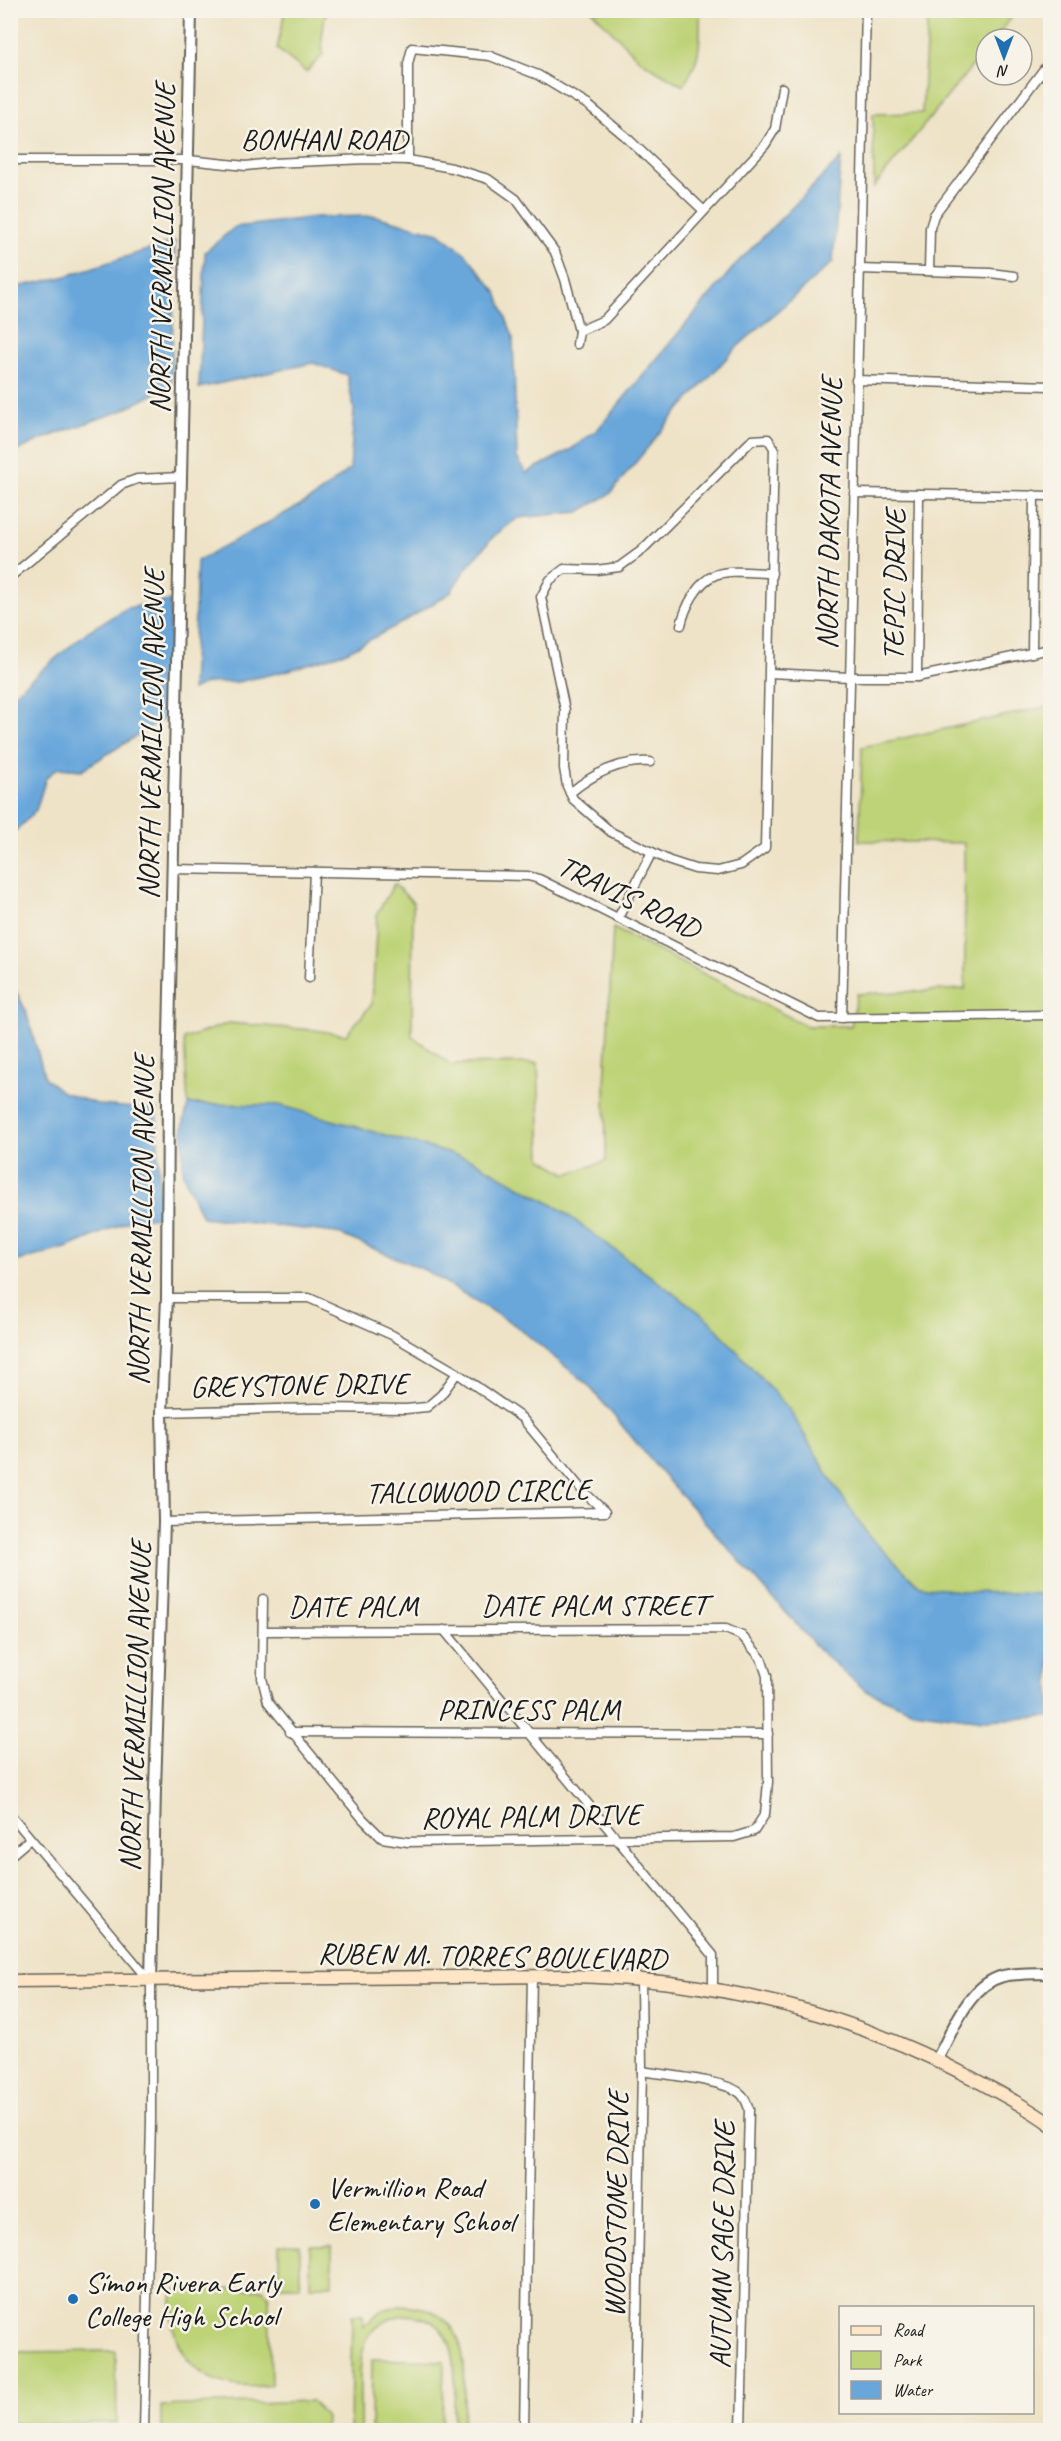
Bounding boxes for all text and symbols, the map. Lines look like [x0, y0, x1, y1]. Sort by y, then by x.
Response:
north arrow [974, 27, 1034, 87]
text: N [996, 61, 1009, 81]
street label: NORTH VERMILLION AVENUE [140, 79, 184, 414]
street label: BONHAN ROAD [241, 120, 410, 158]
street label: NORTH DAKOTA AVENUE [808, 373, 850, 650]
street label: TEPIC DRIVE [874, 505, 914, 661]
street label: NORTH VERMILLION AVENUE [129, 565, 173, 900]
street label: TRAVIS ROAD [552, 846, 709, 949]
street label: NORTH VERMILLION AVENUE [119, 1051, 163, 1386]
street label: GREYSTONE DRIVE [190, 1364, 412, 1406]
street label: TALLOWOOD CIRCLE [366, 1470, 594, 1512]
street label: NORTH VERMILLION AVENUE [110, 1536, 160, 1872]
street label: DATE PALM STREET [481, 1586, 714, 1624]
street label: DATE PALM [288, 1587, 420, 1625]
street label: PRINCESS PALM [438, 1690, 622, 1728]
street label: ROYAL PALM DRIVE [421, 1795, 645, 1837]
street label: RUBEN M. TORRES BOULEVARD [317, 1934, 669, 1978]
street label: WOODSTONE DRIVE [595, 2087, 637, 2318]
street label: AUTUMN SAGE DRIVE [701, 2117, 743, 2369]
place label: Vermillion Road Elementary School [327, 2168, 519, 2240]
marker: Vermillion Road Elementary School [308, 2197, 322, 2211]
place label: Símon Rivera Early College High School [85, 2263, 283, 2335]
marker: Símon Rivera Early College High School [66, 2292, 80, 2306]
legend [839, 2306, 1034, 2414]
text: Road [893, 2319, 926, 2341]
text: Park [893, 2349, 923, 2371]
text: Water [893, 2379, 934, 2401]

